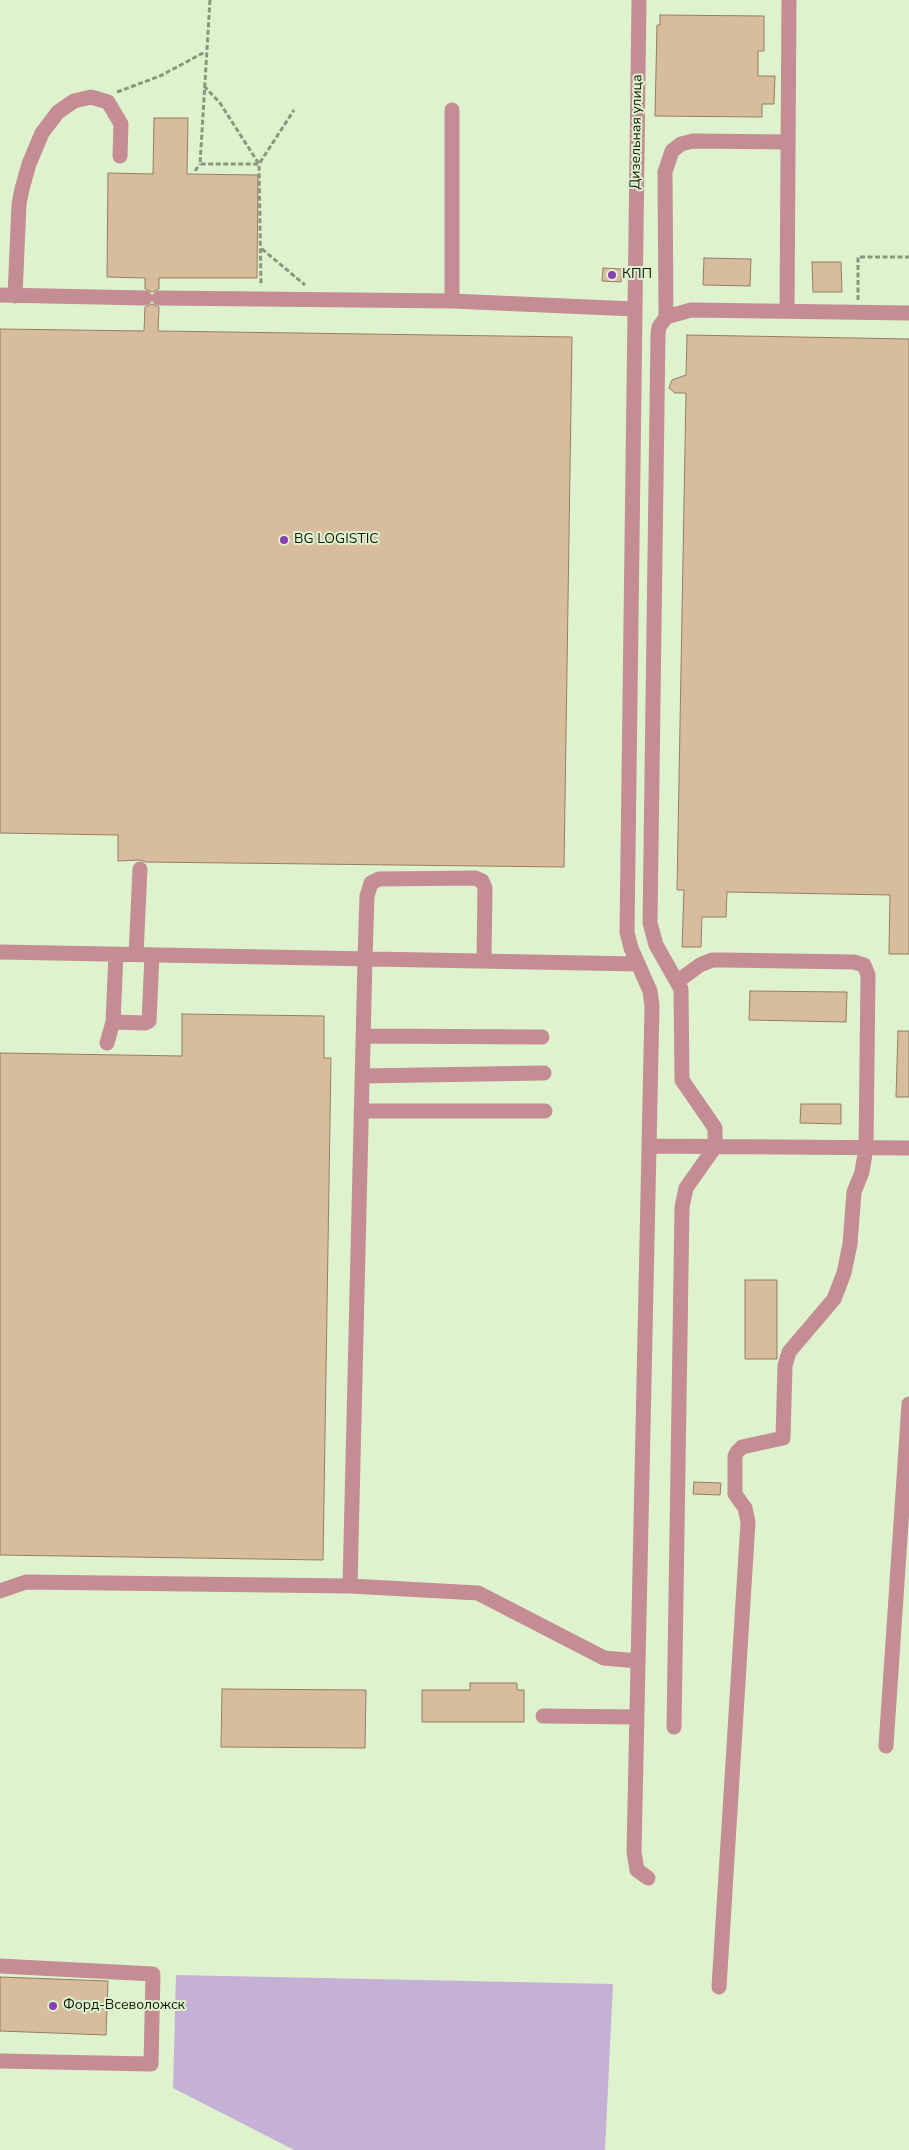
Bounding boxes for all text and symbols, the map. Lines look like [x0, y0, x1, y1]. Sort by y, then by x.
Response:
street label: Дизельная улица [628, 74, 646, 190]
place label: КПП [622, 267, 652, 283]
marker: КПП [606, 269, 618, 281]
place label: BG LOGISTIC [294, 532, 379, 548]
marker: BG LOGISTIC [278, 534, 290, 546]
place label: Форд-Всеволожск [63, 1998, 185, 2014]
marker: Форд-Всеволожск [47, 2000, 59, 2012]

